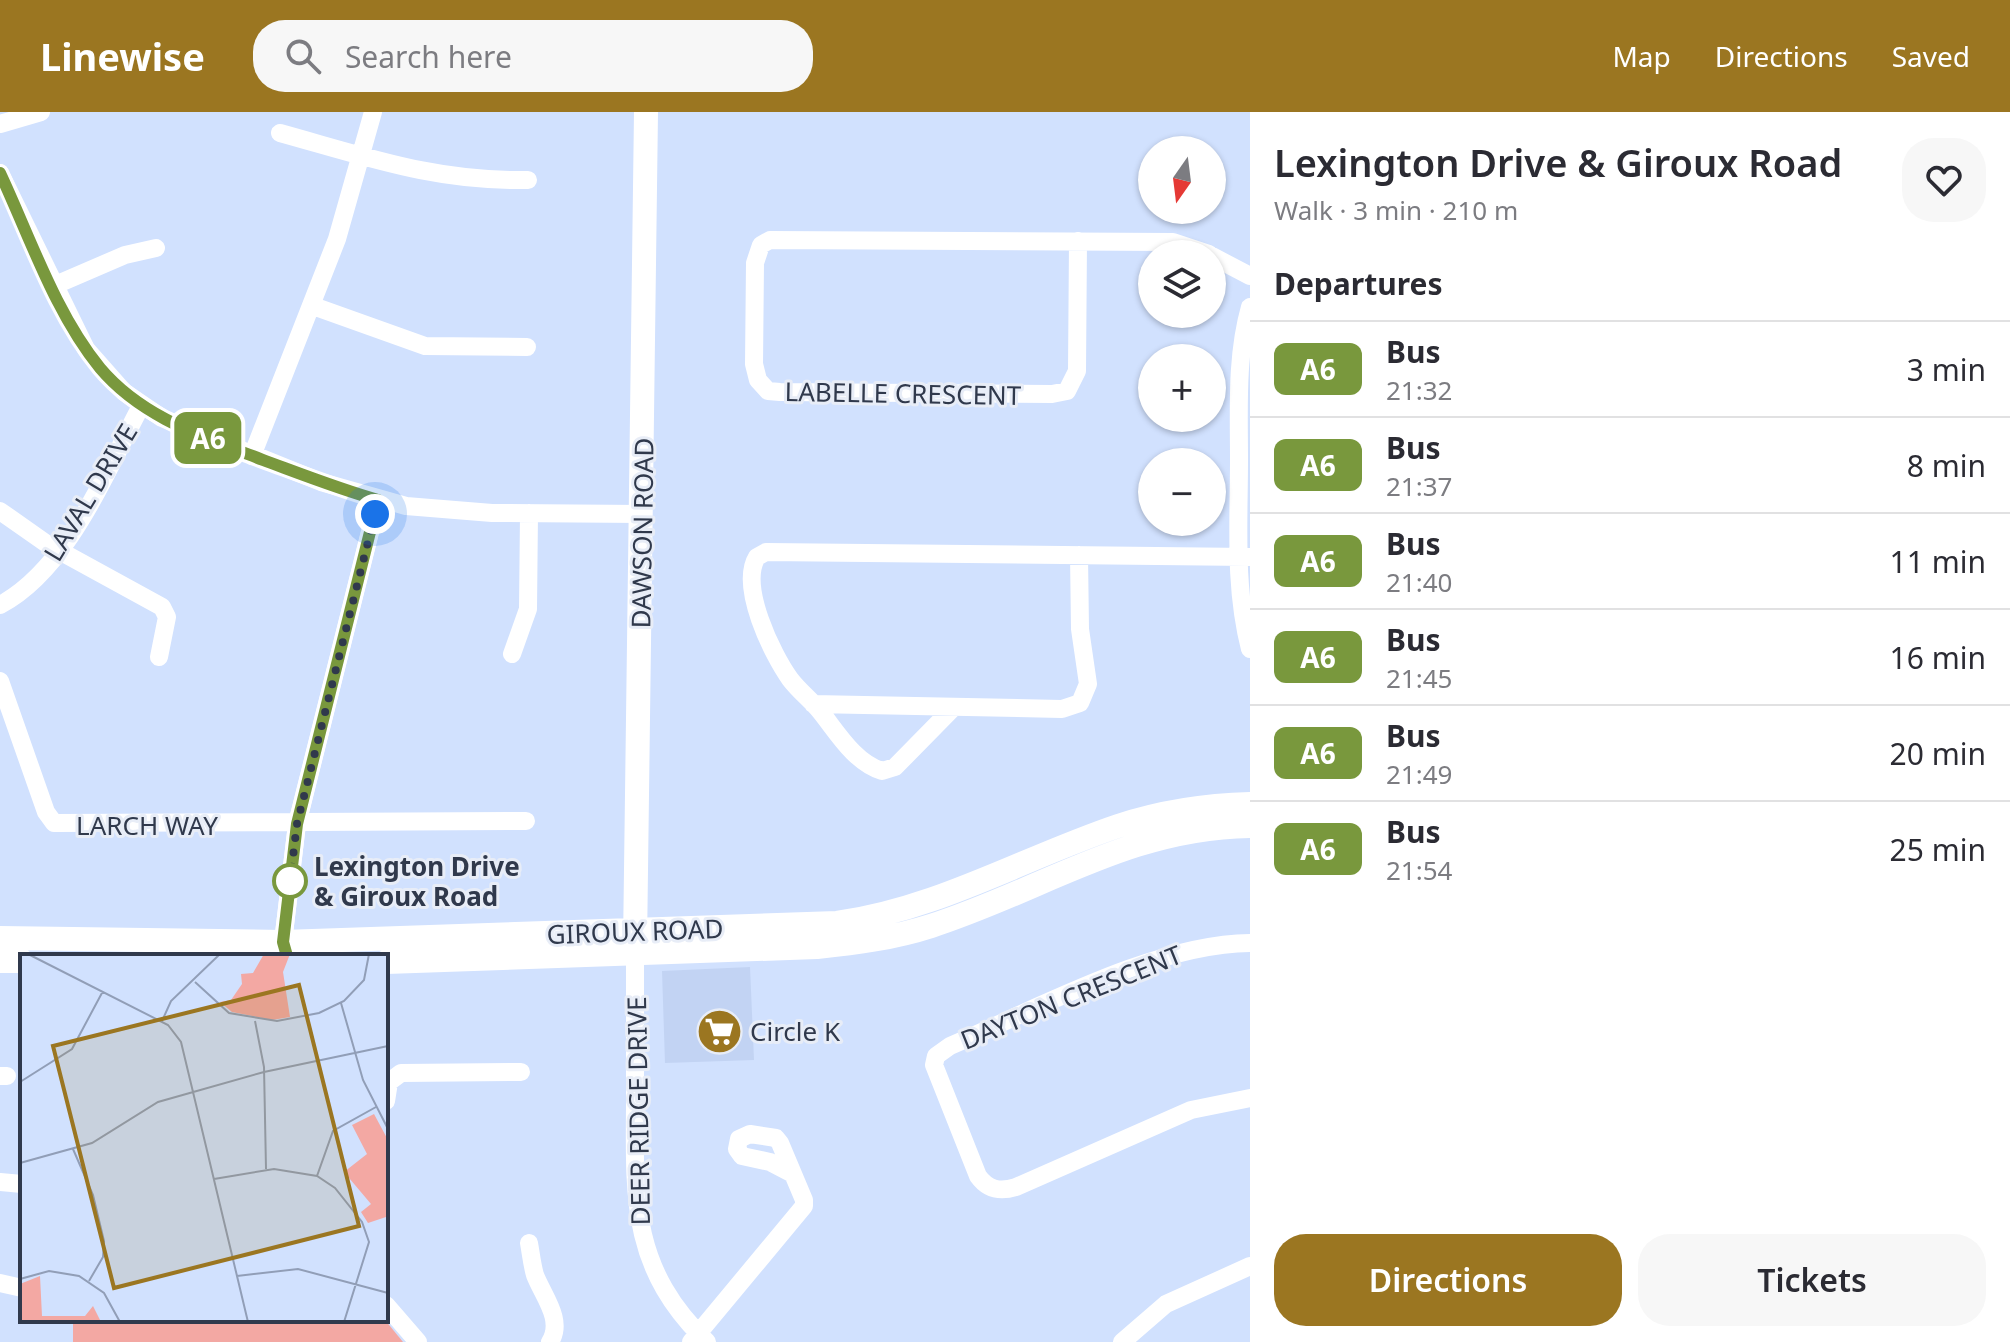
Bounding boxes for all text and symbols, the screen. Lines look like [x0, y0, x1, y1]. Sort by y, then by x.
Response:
search box [253, 20, 813, 92]
text: Linewise [40, 30, 205, 82]
icon: search [281, 34, 325, 78]
text: Search here [345, 36, 512, 77]
text: Map [1612, 37, 1671, 75]
text: Directions [1715, 37, 1848, 75]
text: Saved [1892, 37, 1970, 75]
north arrow [1138, 136, 1226, 224]
map controls [1138, 136, 1226, 536]
text: Lexington Drive & Giroux Road [1274, 136, 1842, 188]
button: heart [1902, 138, 1986, 222]
text: Walk · 3 min · 210 m [1274, 192, 1518, 228]
button: layers [1138, 240, 1226, 328]
text: Departures [1274, 263, 1443, 304]
text: Bus [1386, 331, 1441, 372]
button: + [1138, 344, 1226, 432]
text: 3 min [1907, 349, 1986, 390]
text: A6 [1300, 350, 1336, 388]
text: 21:32 [1386, 372, 1452, 408]
street label: LABELLE CRESCENT [784, 373, 1022, 413]
line badge: A6 [172, 412, 244, 464]
street label: LAVAL DRIVE [35, 416, 145, 568]
text: A6 [190, 419, 226, 457]
text: Bus [1386, 427, 1441, 468]
street label: DAWSON ROAD [622, 437, 662, 629]
text: 8 min [1907, 445, 1986, 486]
text: A6 [1300, 446, 1336, 484]
button: − [1138, 448, 1226, 536]
text: 21:37 [1386, 468, 1452, 504]
your location [355, 494, 395, 534]
text: Bus [1386, 523, 1441, 564]
text: 11 min [1890, 541, 1986, 582]
text: A6 [1300, 542, 1336, 580]
text: 21:40 [1386, 564, 1452, 600]
text: Bus [1386, 619, 1441, 660]
text: 16 min [1890, 637, 1986, 678]
text: A6 [1300, 638, 1336, 676]
text: 21:45 [1386, 660, 1452, 696]
text: Bus [1386, 715, 1441, 756]
text: 20 min [1890, 733, 1986, 774]
text: A6 [1300, 734, 1336, 772]
text: 21:49 [1386, 756, 1452, 792]
street label: LARCH WAY [76, 807, 218, 843]
text: Bus [1386, 811, 1441, 852]
text: 25 min [1890, 829, 1986, 870]
text: A6 [1300, 830, 1336, 868]
place label: Lexington Drive & Giroux Road [314, 848, 520, 914]
text: 21:54 [1386, 852, 1452, 888]
marker: Lexington Drive & Giroux Road [273, 864, 307, 898]
street label: GIROUX ROAD [546, 910, 724, 952]
street label: DAYTON CRESCENT [955, 936, 1187, 1058]
inset map [20, 954, 388, 1322]
street label: DEER RIDGE DRIVE [618, 996, 658, 1226]
supermarket icon: Circle K [695, 1007, 743, 1055]
place label: Circle K [750, 1013, 841, 1049]
button: Directions [1274, 1234, 1622, 1326]
button: Tickets [1638, 1234, 1986, 1326]

